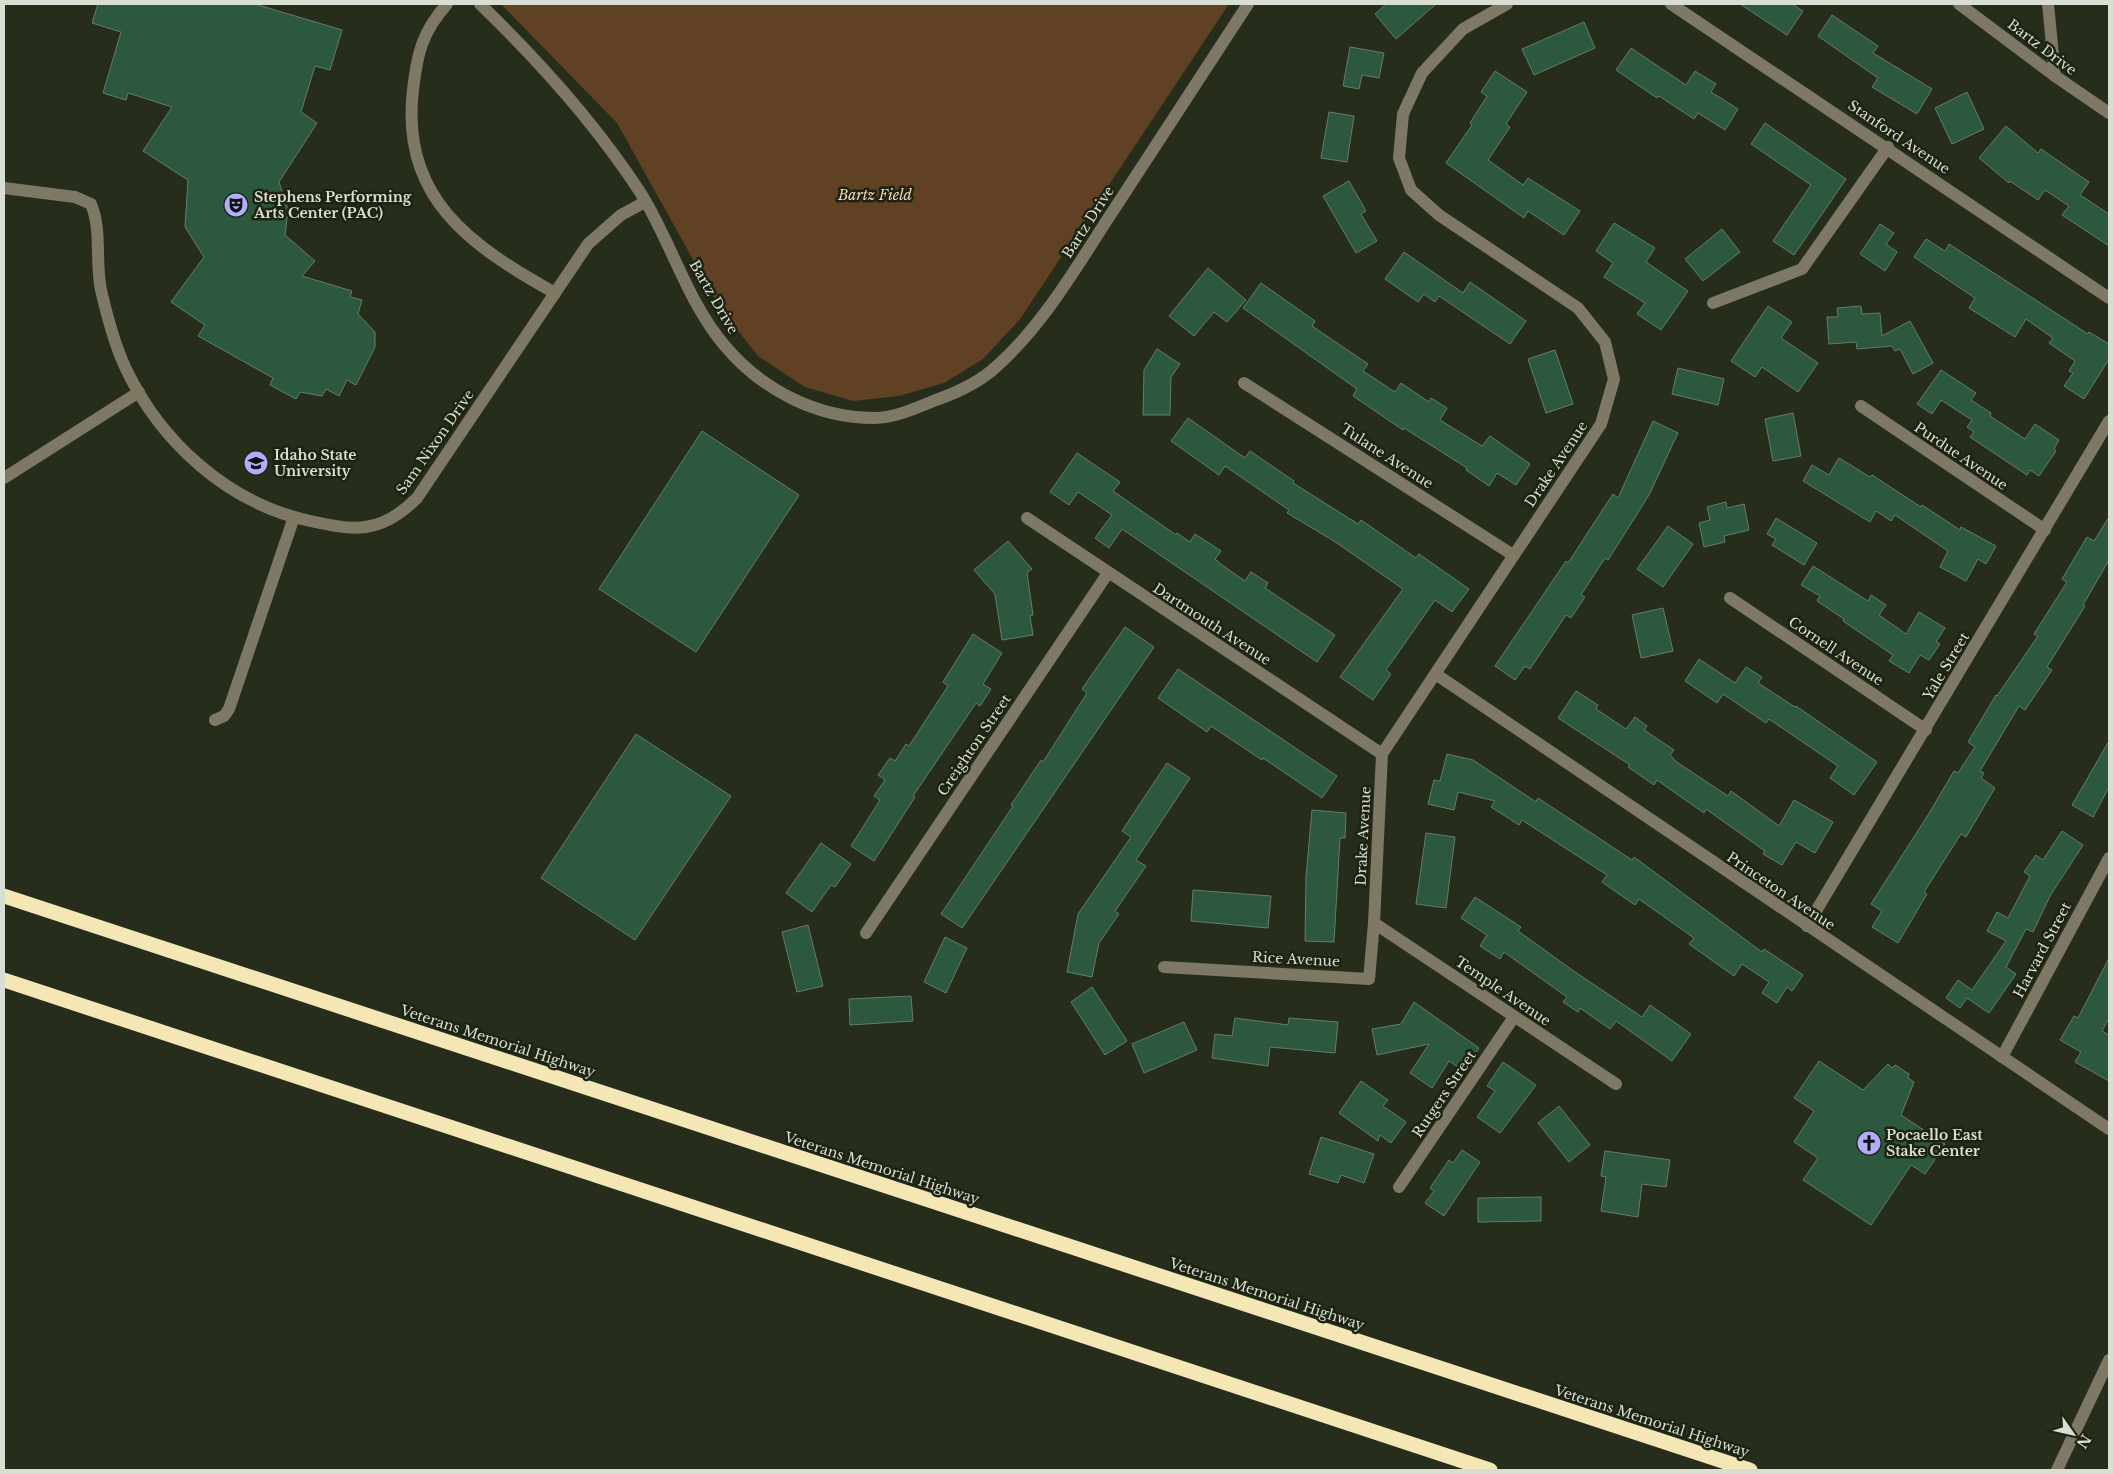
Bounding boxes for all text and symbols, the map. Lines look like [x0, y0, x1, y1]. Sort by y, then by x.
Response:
street label: Bartz Drive [2004, 15, 2080, 79]
street label: Stanford Avenue [1845, 96, 1953, 178]
street label: Bartz Drive [1058, 183, 1118, 261]
park label: Bartz Field [837, 186, 913, 204]
place label: Stephens Performing Arts Center (PAC) [253, 188, 412, 222]
theatre icon: Stephens Performing Arts Center (PAC) [223, 192, 249, 218]
street label: Bartz Drive [686, 257, 742, 337]
street label: Sam Nixon Drive [392, 386, 478, 498]
street label: Drake Avenue [1521, 418, 1591, 510]
street label: Purdue Avenue [1911, 418, 2011, 494]
street label: Tulane Avenue [1337, 419, 1437, 493]
place label: Idaho State University [274, 446, 357, 480]
school or university icon: Idaho State University [243, 450, 269, 476]
street label: Dartmouth Avenue [1150, 579, 1274, 669]
street label: Cornell Avenue [1785, 613, 1887, 689]
street label: Yale Street [1918, 628, 1973, 704]
street label: Creighton Street [933, 690, 1015, 799]
street label: Drake Avenue [1351, 786, 1375, 886]
street label: Princeton Avenue [1723, 848, 1839, 934]
street label: Harvard Street [2009, 899, 2075, 1001]
street label: Rice Avenue [1252, 948, 1340, 970]
street label: Temple Avenue [1452, 952, 1554, 1030]
street label: Veterans Memorial Highway [397, 1001, 598, 1081]
street label: Rutgers Street [1408, 1046, 1480, 1141]
place label: Pocaello East Stake Center [1886, 1126, 1983, 1160]
street label: Veterans Memorial Highway [781, 1128, 982, 1208]
church icon: Pocaello East Stake Center [1856, 1130, 1882, 1156]
street label: Veterans Memorial Highway [1166, 1254, 1367, 1334]
street label: Veterans Memorial Highway [1551, 1381, 1752, 1461]
north arrow [2048, 1409, 2098, 1459]
text: N [2073, 1431, 2095, 1452]

